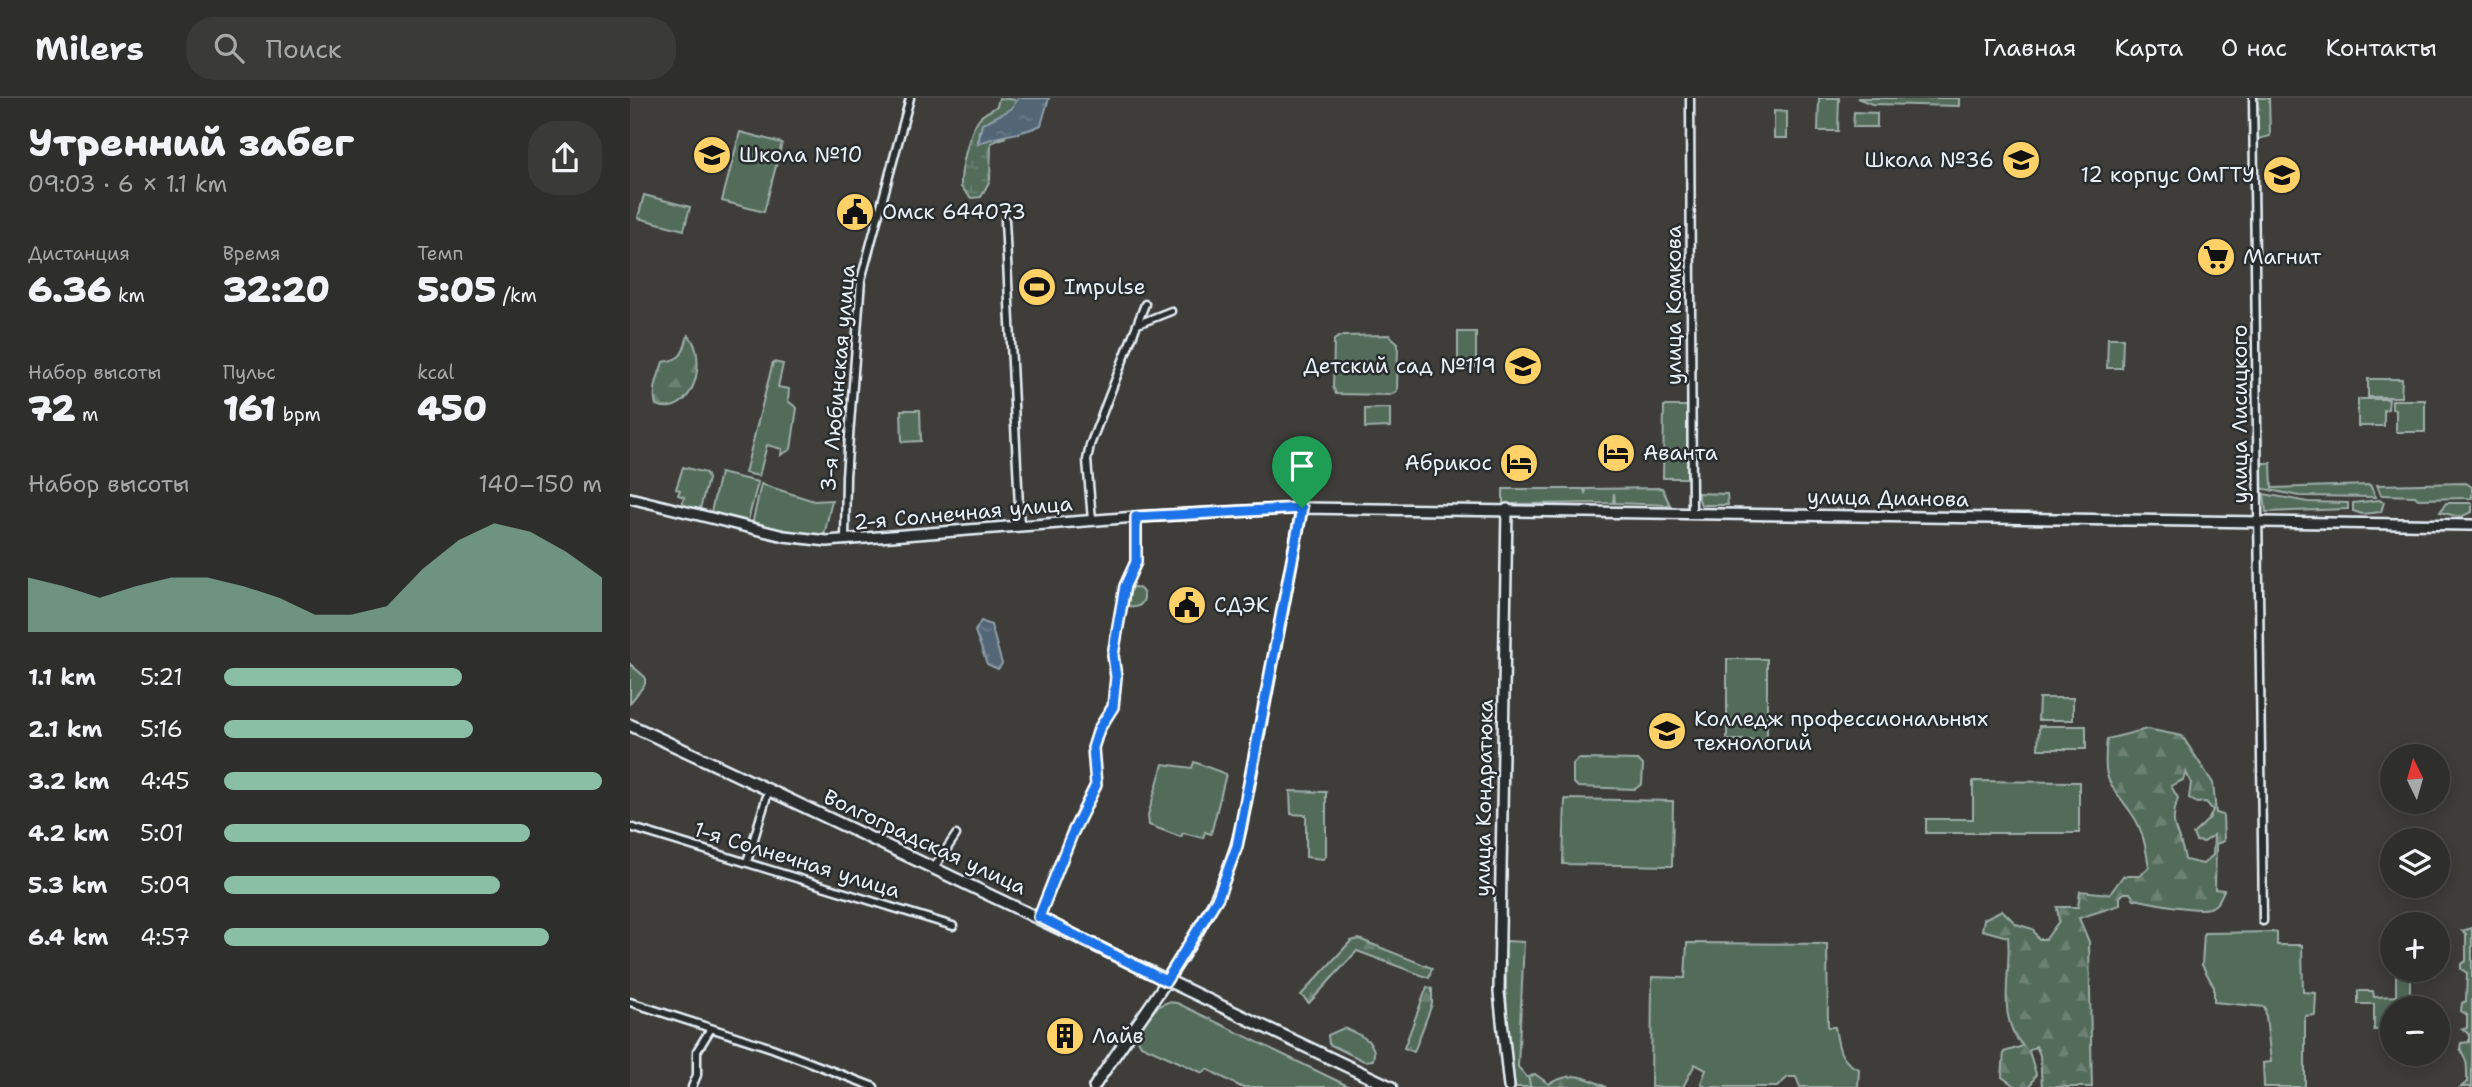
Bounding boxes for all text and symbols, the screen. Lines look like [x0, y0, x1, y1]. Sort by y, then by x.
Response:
search box [186, 17, 676, 80]
text: Milers [35, 26, 144, 71]
icon: search [210, 29, 248, 67]
text: Поиск [266, 31, 342, 66]
text: Главная [1983, 32, 2076, 64]
text: Карта [2114, 32, 2183, 64]
text: О нас [2221, 32, 2287, 64]
text: Контакты [2325, 32, 2437, 64]
text: Утренний забег [28, 117, 354, 168]
button: share [528, 121, 602, 195]
school or university icon: Школа №10 [691, 134, 733, 176]
school or university icon: Школа №36 [2000, 139, 2042, 181]
place label: Школа №10 [739, 141, 862, 169]
place label: Школа №36 [1865, 146, 1994, 174]
school or university icon: 12 корпус ОмГТУ [2261, 154, 2303, 196]
place label: 12 корпус ОмГТУ [2080, 161, 2255, 189]
text: 09:03 · 6 × 1.1 km [28, 169, 227, 199]
public building icon: Омск 644073 [834, 191, 876, 233]
place label: Омск 644073 [882, 198, 1026, 226]
street label: улица Комкова [1660, 225, 1688, 385]
supermarket icon: Магнит [2195, 236, 2237, 278]
text: Дистанция [28, 241, 130, 266]
text: Время [223, 241, 281, 266]
text: Темп [417, 241, 463, 266]
place label: Магнит [2243, 243, 2322, 271]
street label: 3-я Любинская улица [814, 263, 862, 493]
text: 6.36 [28, 266, 112, 313]
text: 32:20 [223, 266, 330, 313]
text: 5:05 [417, 266, 496, 313]
sports icon: Impulse [1016, 266, 1058, 308]
place label: Impulse [1064, 273, 1146, 301]
text: km [112, 283, 145, 308]
text: /km [496, 283, 537, 308]
street label: улица Лисицкого [2226, 325, 2254, 503]
school or university icon: Детский сад №119 [1502, 345, 1544, 387]
place label: Детский сад №119 [1303, 352, 1496, 380]
text: Набор высоты [28, 360, 161, 385]
text: Пульс [223, 360, 276, 385]
text: kcal [417, 360, 454, 385]
text: 72 [28, 385, 76, 432]
text: 161 [223, 385, 276, 432]
text: 450 [417, 385, 487, 432]
text: m [76, 402, 98, 427]
text: bpm [276, 402, 321, 427]
hotel icon: Аванта [1595, 432, 1637, 474]
pin [1272, 436, 1332, 508]
place label: Аванта [1643, 439, 1718, 467]
hotel icon: Абрикос [1498, 442, 1540, 484]
icon: arrive [1283, 447, 1321, 485]
place label: Абрикос [1404, 449, 1492, 477]
text: Набор высоты [28, 469, 189, 499]
text: 140–150 m [478, 469, 602, 499]
street label: улица Дианова [1807, 483, 1969, 513]
street label: 2-я Солнечная улица [852, 489, 1074, 537]
public building icon: СДЭК [1166, 584, 1208, 626]
place label: СДЭК [1214, 591, 1270, 619]
text: 1.1 km [28, 662, 96, 692]
text: 5:21 [140, 662, 183, 692]
street label: улица Кондратюка [1468, 699, 1500, 897]
place label: Колледж профессиональных технологий [1694, 705, 1988, 757]
school or university icon: Колледж профессиональных технологий [1646, 710, 1688, 752]
text: 2.1 km [28, 714, 102, 744]
text: 5:16 [140, 714, 183, 744]
north arrow [2380, 744, 2450, 814]
map controls [2380, 744, 2450, 1066]
text: 3.2 km [28, 766, 110, 796]
text: 4:45 [140, 766, 190, 796]
street label: Волгоградская улица [819, 783, 1031, 901]
street label: 1-я Солнечная улица [690, 815, 904, 905]
text: 4.2 km [28, 818, 109, 848]
text: 5:01 [140, 818, 184, 848]
button: layers [2380, 828, 2450, 898]
text: 5.3 km [28, 870, 108, 900]
text: 5:09 [140, 870, 190, 900]
button: + [2380, 912, 2450, 982]
text: 6.4 km [28, 922, 109, 952]
text: 4:57 [140, 922, 190, 952]
button: − [2380, 996, 2450, 1066]
building icon: Лайв [1044, 1015, 1086, 1057]
place label: Лайв [1092, 1022, 1144, 1050]

